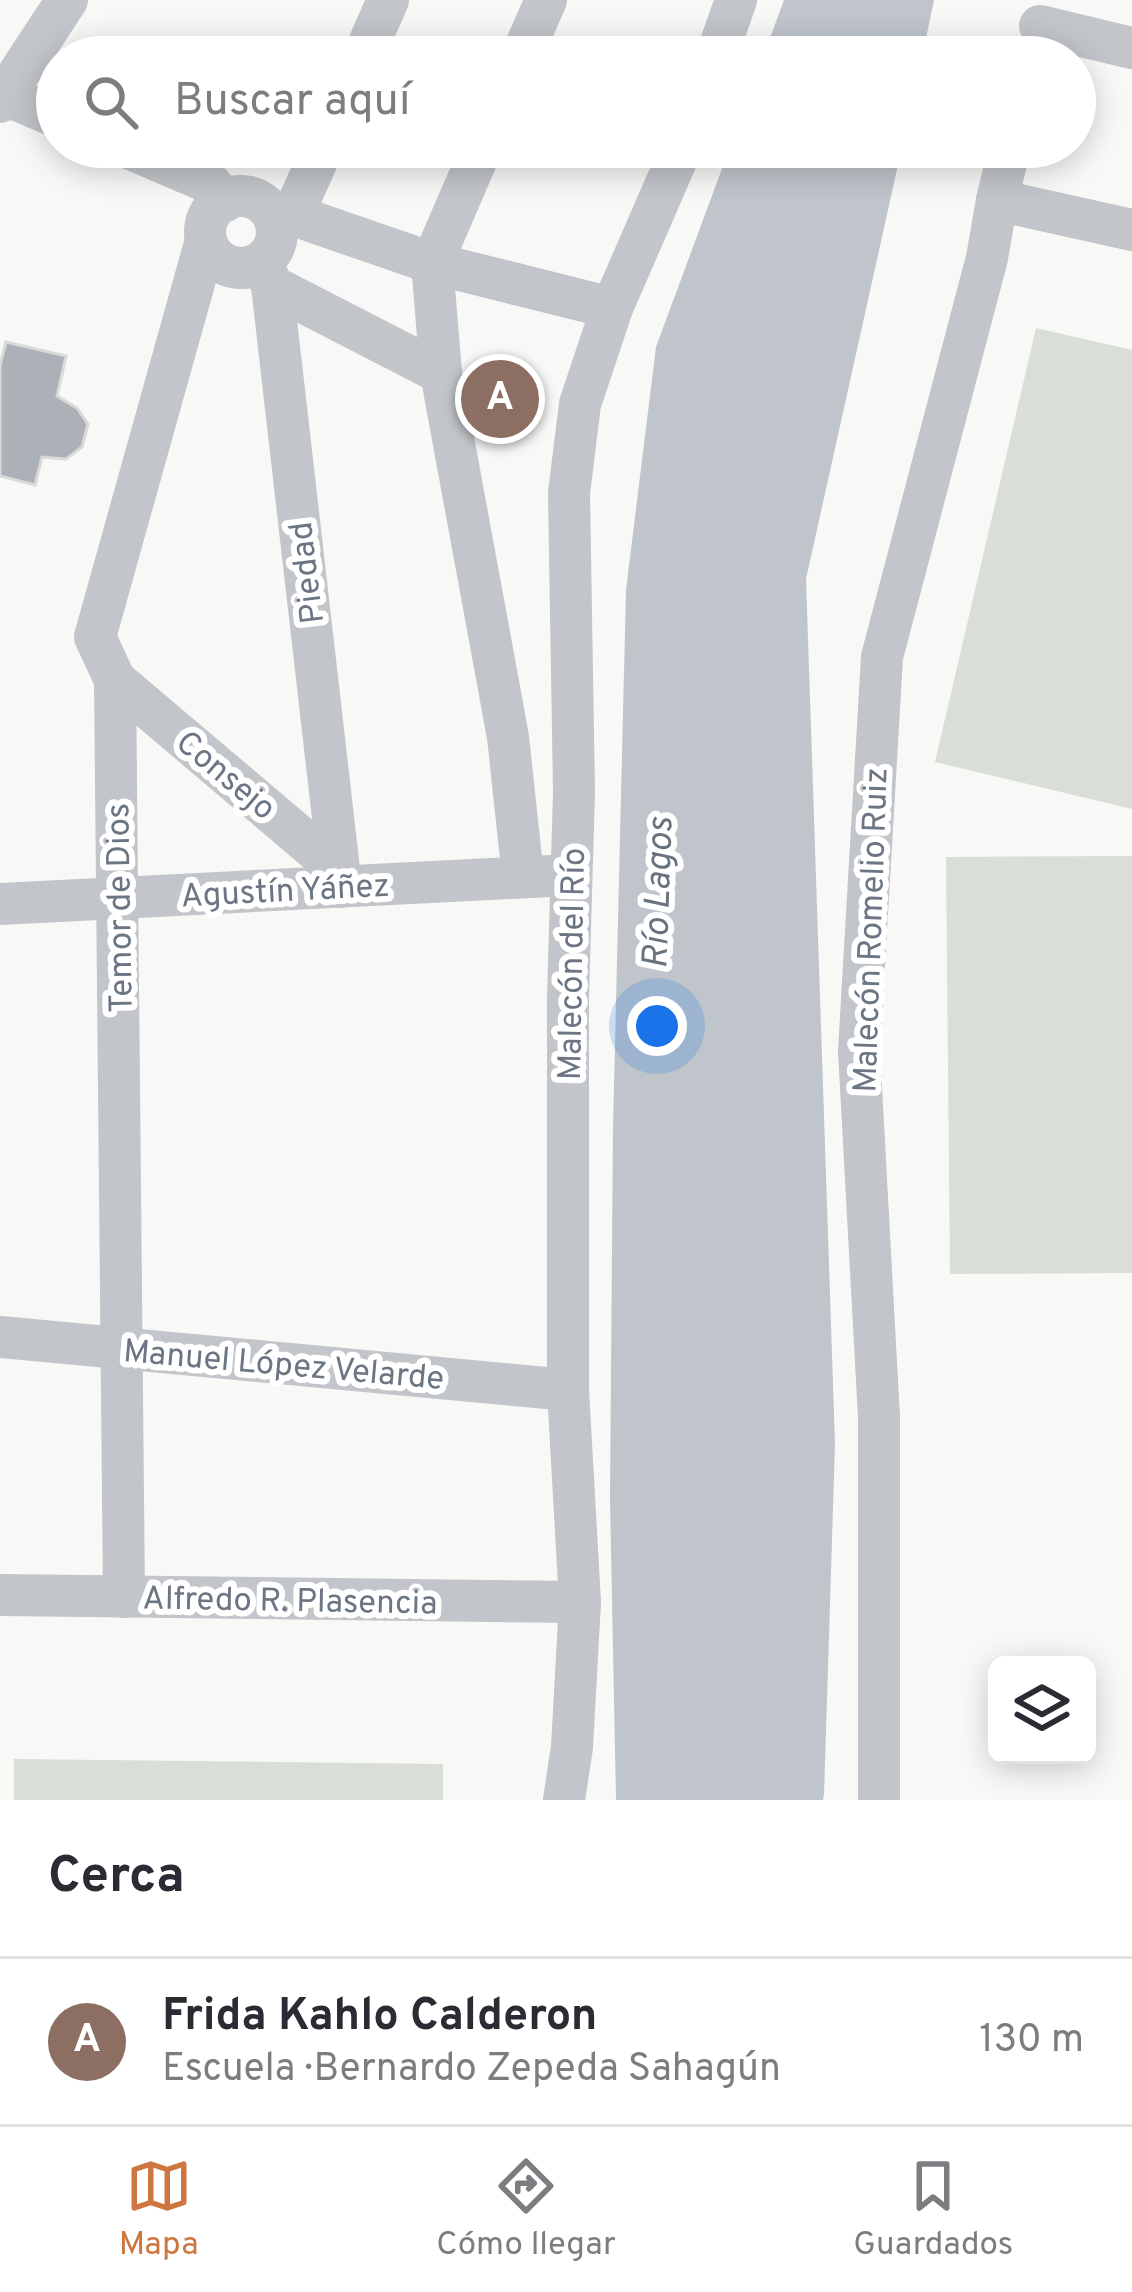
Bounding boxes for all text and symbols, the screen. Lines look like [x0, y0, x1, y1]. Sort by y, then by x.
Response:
search box [36, 36, 1096, 168]
icon: search [78, 69, 144, 135]
text: Buscar aquí [174, 74, 410, 131]
pin: A [461, 354, 539, 444]
street label: Piedad [282, 519, 336, 626]
street label: Consejo [166, 723, 283, 831]
street label: Malecón Romelio Ruiz [846, 767, 900, 1093]
street label: Temor de Dios [99, 803, 145, 1013]
water label: Río Lagos [634, 816, 686, 970]
street label: Malecón del Río [551, 847, 597, 1081]
street label: Agustín Yáñez [180, 867, 391, 919]
your location [627, 996, 687, 1056]
street label: Manuel López Velarde [121, 1332, 446, 1402]
street label: Alfredo R. Plasencia [142, 1579, 438, 1627]
map controls [988, 1656, 1096, 1764]
button: layers [988, 1656, 1096, 1764]
text: Cerca [48, 1846, 185, 1911]
text: Frida Kahlo Calderon [162, 1989, 597, 2046]
text: A [73, 2017, 101, 2066]
text: 130 m [979, 2017, 1084, 2066]
text: Escuela · Bernardo Zepeda Sahagún [162, 2046, 781, 2095]
tab: Mapa [119, 2153, 199, 2267]
tab: Cómo llegar [436, 2153, 616, 2267]
tab: Guardados [853, 2153, 1013, 2267]

